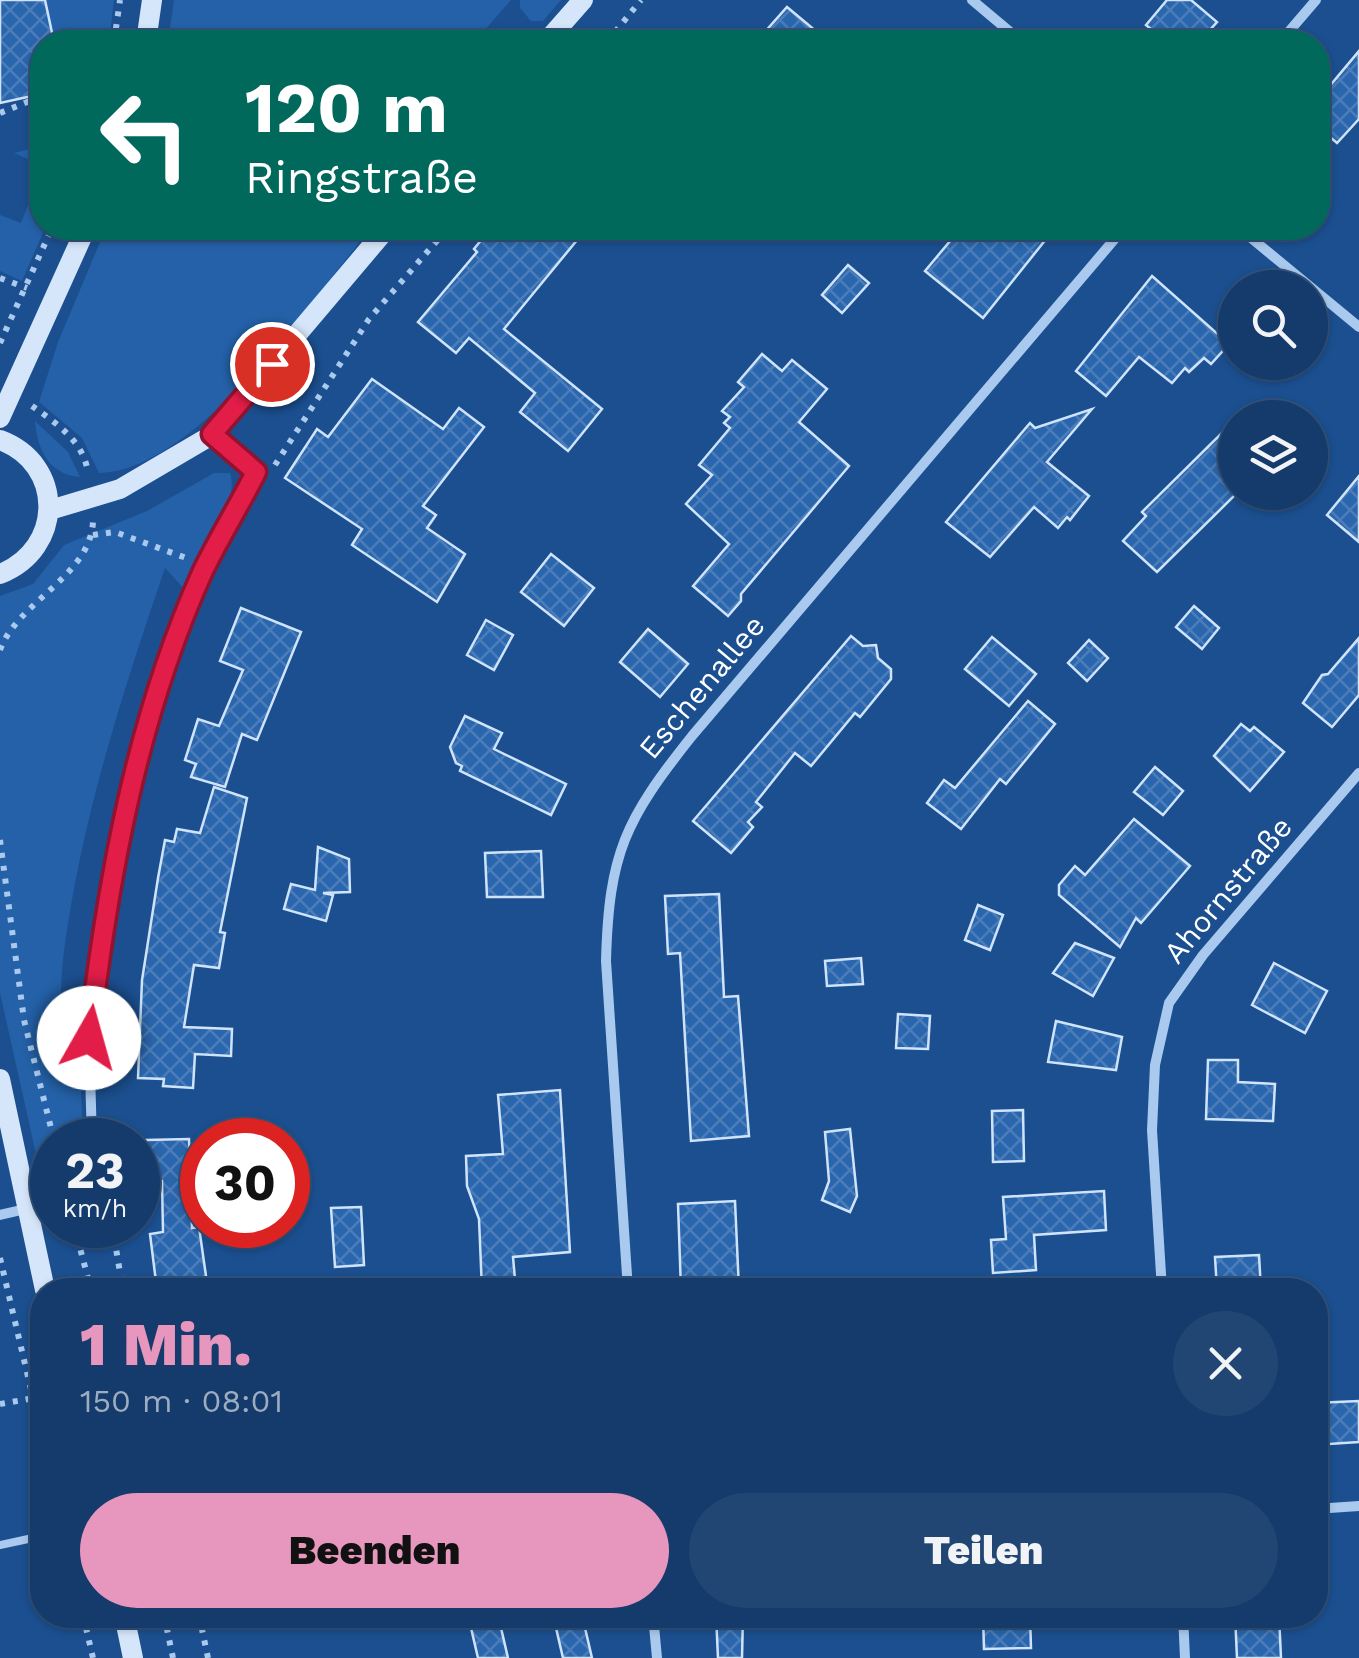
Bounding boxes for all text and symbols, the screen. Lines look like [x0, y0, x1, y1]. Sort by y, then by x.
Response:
text: 120 m [245, 67, 448, 149]
icon: left [80, 70, 210, 200]
text: Ringstraße [245, 151, 478, 204]
map controls [1218, 270, 1328, 510]
button: search [1218, 270, 1328, 380]
pin [230, 322, 315, 407]
icon: arrive [245, 337, 300, 392]
button: layers [1218, 400, 1328, 510]
street label: Eschenallee [632, 608, 772, 765]
street label: Ahornstraße [1156, 809, 1299, 970]
position arrow [37, 986, 141, 1090]
speed limit sign: 30 [180, 1118, 310, 1248]
text: 23 [65, 1141, 125, 1200]
text: km/h [63, 1194, 127, 1223]
text: 1 Min. [80, 1309, 252, 1380]
button: close [1173, 1311, 1278, 1416]
text: 150 m · 08:01 [80, 1382, 283, 1420]
button: Beenden [80, 1493, 669, 1608]
button: Teilen [689, 1493, 1278, 1608]

